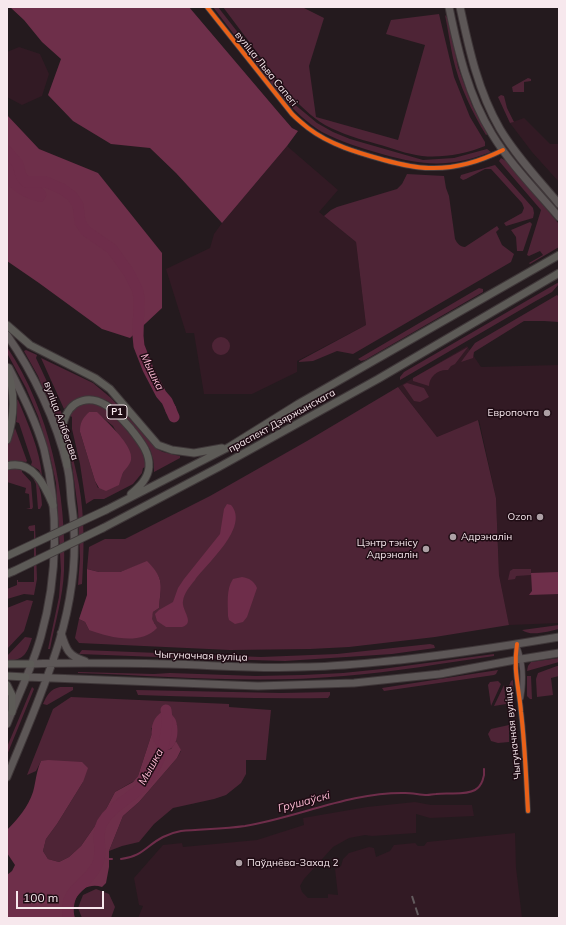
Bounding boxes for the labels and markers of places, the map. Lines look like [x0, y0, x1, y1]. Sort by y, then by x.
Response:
place label: Европочта [488, 407, 539, 419]
marker: Европочта [542, 408, 552, 418]
place label: Ozon [508, 511, 532, 523]
marker: Ozon [535, 512, 545, 522]
place label: Адрэналін [461, 531, 512, 543]
marker: Адрэналін [448, 532, 458, 542]
place label: Цэнтр тэнісу Адрэналін [357, 537, 418, 560]
marker: Цэнтр тэнісу Адрэналін [421, 544, 431, 554]
place label: Паўднёва-Захад 2 [247, 857, 338, 869]
marker: Паўднёва-Захад 2 [234, 858, 244, 868]

